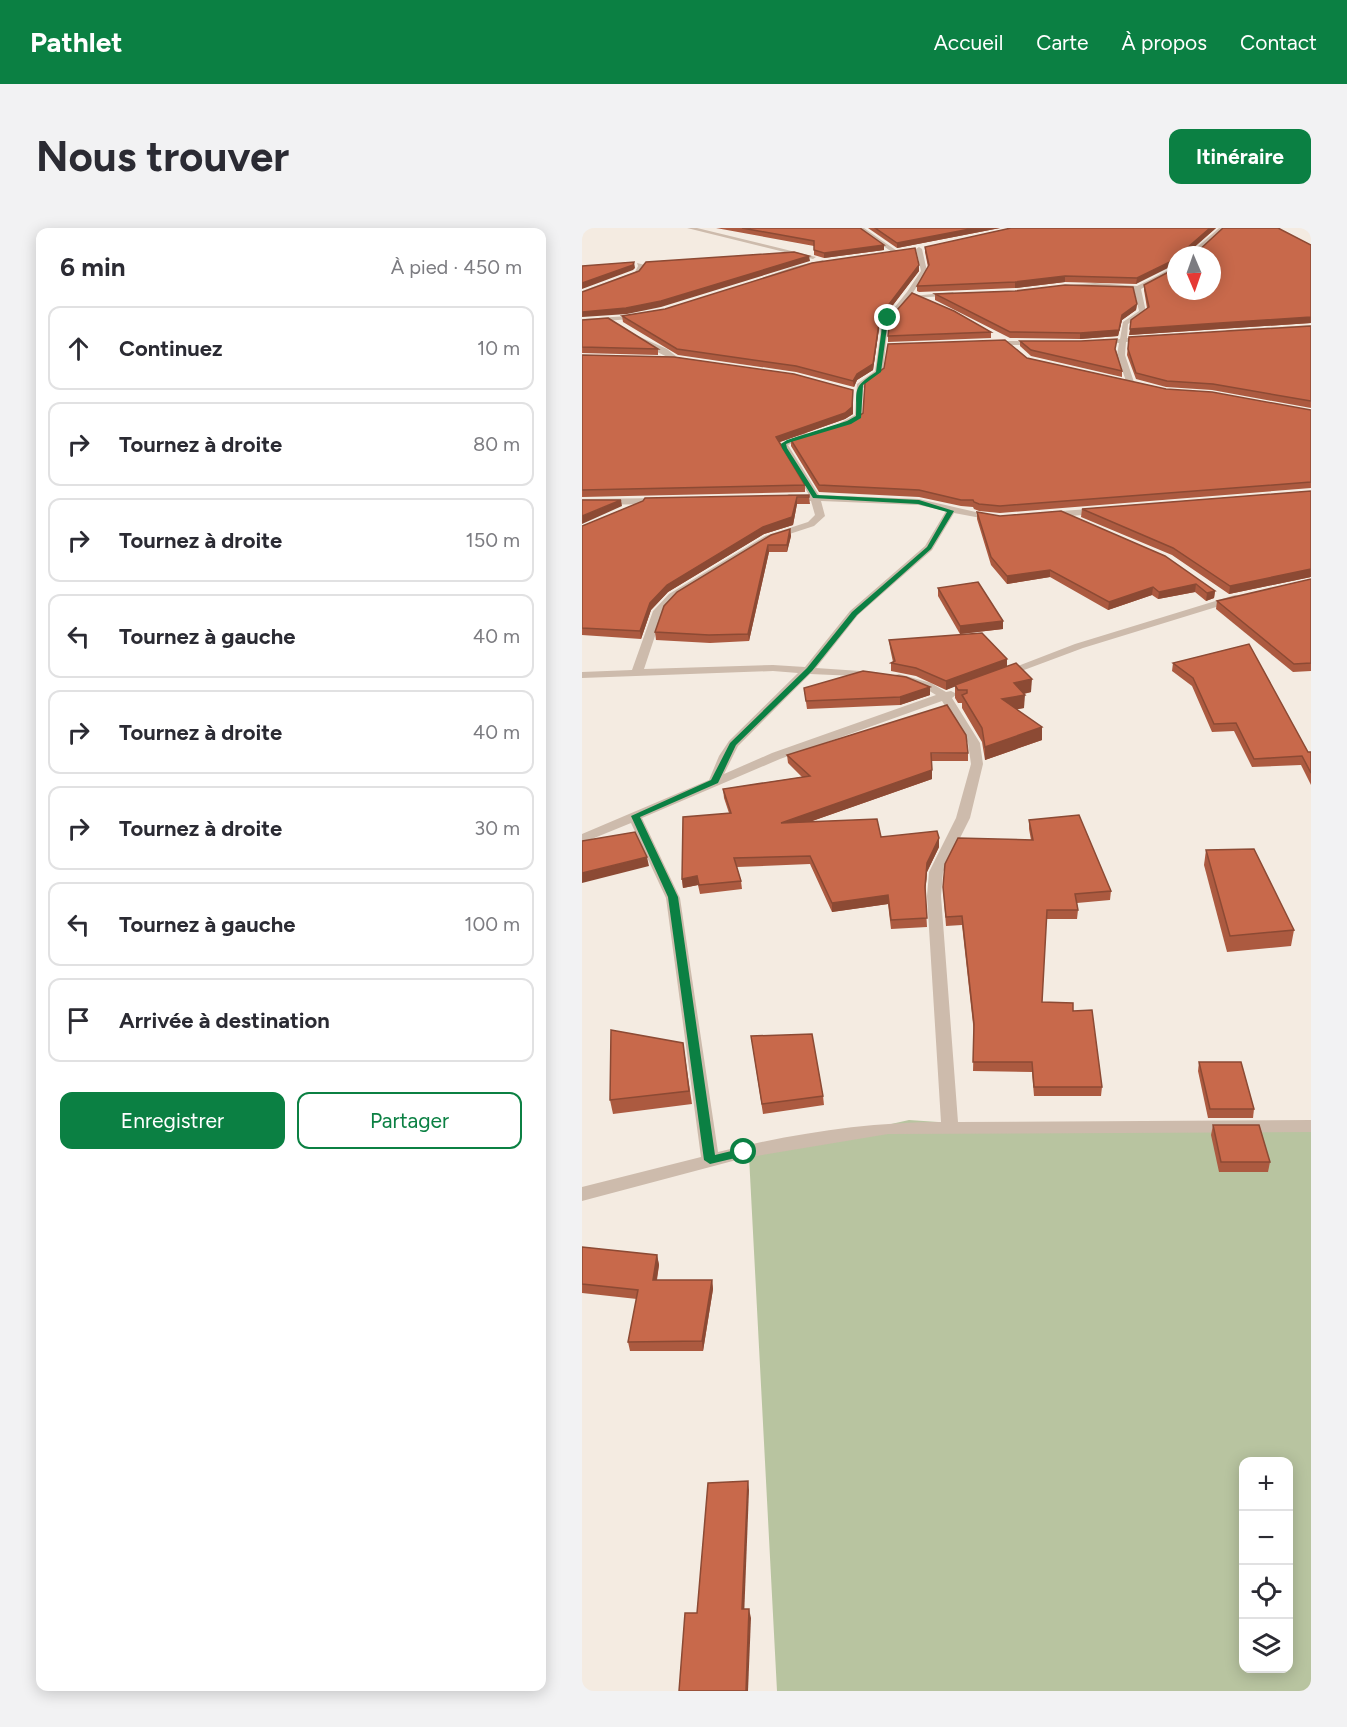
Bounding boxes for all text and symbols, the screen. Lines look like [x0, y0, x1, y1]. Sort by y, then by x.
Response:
text: Pathlet [30, 25, 122, 59]
text: Accueil [934, 30, 1003, 55]
text: Carte [1036, 30, 1089, 55]
text: À propos [1122, 30, 1207, 55]
text: Contact [1240, 30, 1317, 55]
button: Itinéraire [1169, 129, 1311, 184]
text: Nous trouver [36, 131, 289, 182]
north arrow [1167, 246, 1221, 300]
text: 6 min [60, 251, 126, 283]
text: À pied · 450 m [391, 255, 522, 279]
route end [874, 304, 900, 330]
icon: ahead [62, 332, 95, 365]
text: Continuez [119, 335, 223, 362]
text: 10 m [477, 336, 520, 360]
icon: right [62, 428, 95, 461]
text: Tournez à droite [119, 431, 282, 458]
text: 80 m [473, 432, 520, 456]
icon: right [62, 524, 95, 557]
text: Tournez à droite [119, 527, 282, 554]
text: 150 m [465, 528, 520, 552]
icon: left [62, 620, 95, 653]
text: Tournez à gauche [119, 623, 295, 650]
text: 40 m [473, 624, 520, 648]
icon: right [62, 716, 95, 749]
text: Tournez à droite [119, 719, 282, 746]
text: 40 m [473, 720, 520, 744]
icon: right [62, 812, 95, 845]
text: Tournez à droite [119, 815, 282, 842]
text: 30 m [474, 816, 520, 840]
icon: left [62, 908, 95, 941]
text: Tournez à gauche [119, 911, 295, 938]
text: 100 m [464, 912, 520, 936]
icon: arrive [62, 1004, 95, 1037]
text: Arrivée à destination [119, 1007, 330, 1034]
button: Enregistrer [60, 1092, 285, 1149]
button: Partager [297, 1092, 522, 1149]
route start [730, 1138, 756, 1164]
map controls [1239, 1457, 1293, 1673]
button: + [1239, 1457, 1293, 1511]
button: − [1239, 1511, 1293, 1565]
button: locate [1239, 1565, 1293, 1619]
button: layers [1239, 1619, 1293, 1673]

